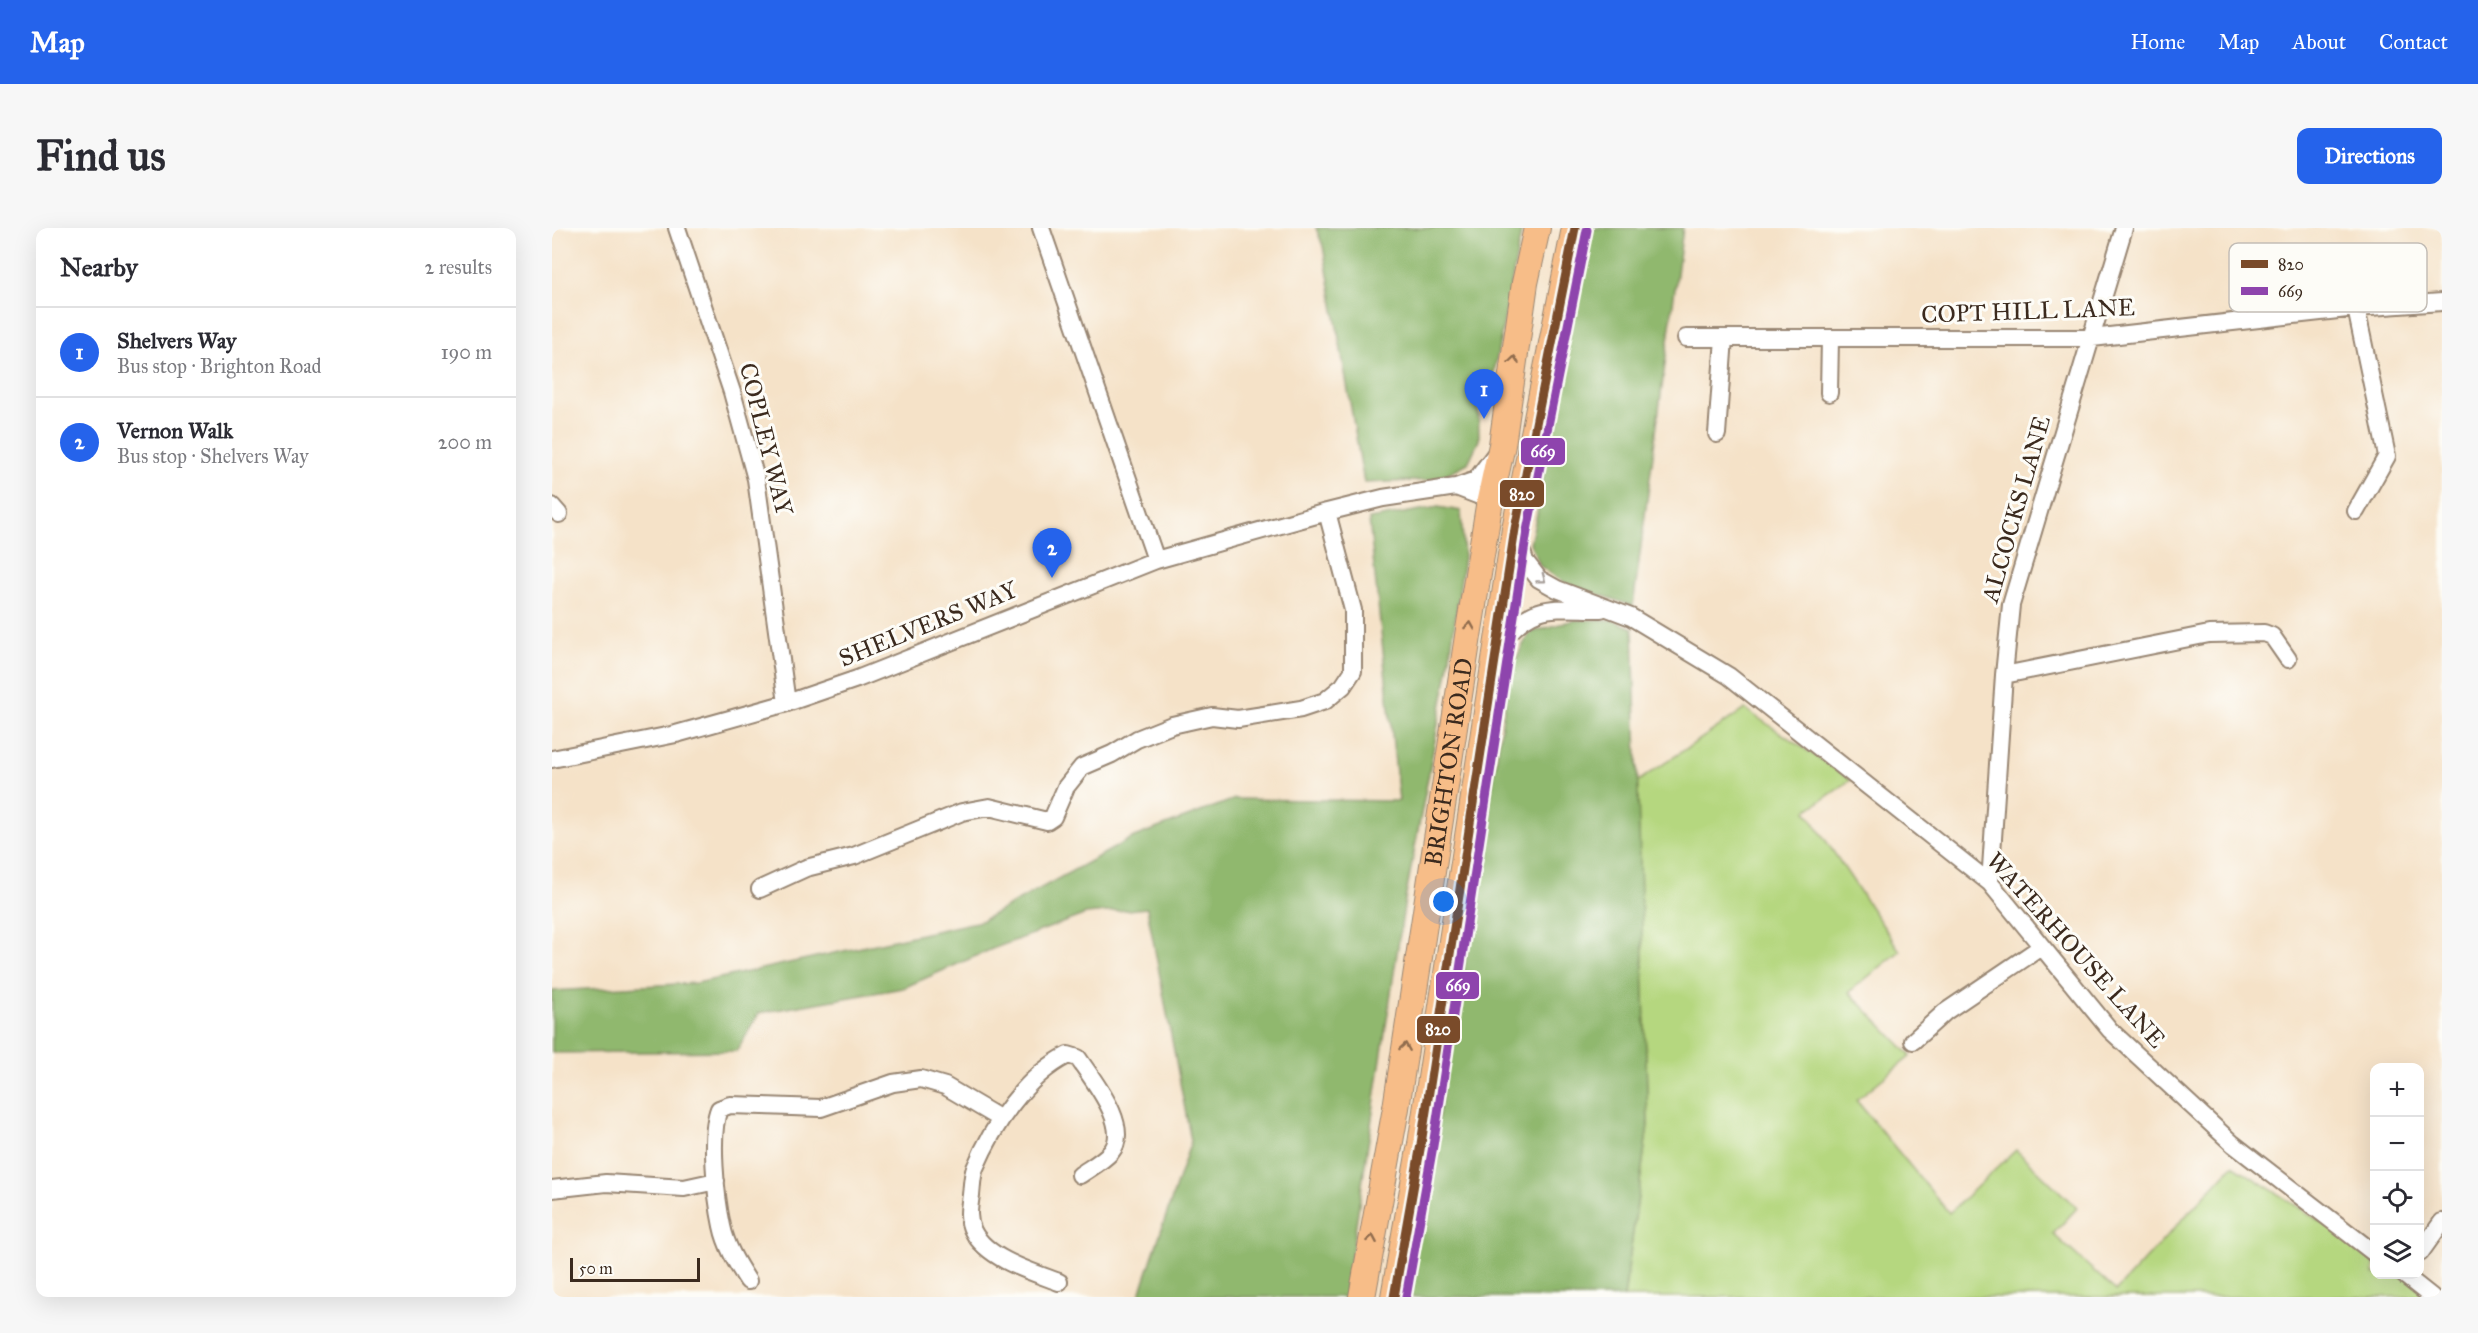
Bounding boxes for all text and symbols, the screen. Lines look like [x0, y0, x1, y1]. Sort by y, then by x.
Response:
text: Map [30, 25, 85, 60]
text: Home [2130, 29, 2185, 55]
text: Map [2218, 29, 2259, 55]
text: About [2292, 29, 2346, 55]
text: Contact [2379, 29, 2448, 55]
button: Directions [2297, 128, 2442, 184]
text: Find us [36, 130, 166, 182]
legend [2229, 243, 2427, 312]
text: Nearby [60, 251, 138, 283]
text: 2 results [424, 255, 492, 279]
text: 820 [2278, 255, 2304, 274]
text: 669 [2278, 282, 2303, 301]
street label: COPT HILL LANE [1921, 292, 2135, 330]
text: Shelvers Way [117, 327, 236, 354]
text: 1 [76, 340, 83, 364]
text: 190 m [441, 340, 492, 364]
text: Bus stop · Brighton Road [117, 354, 322, 378]
one-way arrow [1508, 355, 1520, 364]
street label: COPLEY WAY [733, 360, 800, 519]
pin: 1 [1464, 370, 1504, 419]
street label: ALCOCKS LANE [1975, 412, 2057, 607]
text: Vernon Walk [117, 417, 233, 444]
text: 2 [75, 430, 84, 454]
text: 200 m [438, 430, 492, 454]
line badge: 669 [1520, 437, 1566, 466]
text: 669 [1531, 442, 1556, 462]
text: Bus stop · Shelvers Way [117, 444, 309, 468]
line badge: 820 [1499, 479, 1545, 508]
text: 820 [1509, 485, 1535, 504]
pin: 2 [1032, 528, 1072, 578]
one-way arrow [1535, 572, 1546, 583]
street label: SHELVERS WAY [834, 574, 1022, 673]
one-way arrow [1463, 621, 1475, 631]
street label: BRIGHTON ROAD [1418, 656, 1479, 868]
street label: WATERHOUSE LANE [1980, 846, 2172, 1054]
your location [1429, 887, 1458, 916]
line badge: 669 [1435, 971, 1480, 1000]
text: 669 [1446, 976, 1471, 996]
line badge: 820 [1416, 1015, 1461, 1044]
text: 820 [1425, 1020, 1451, 1039]
one-way arrow [1399, 1043, 1411, 1052]
map controls [2370, 1063, 2424, 1279]
button: + [2370, 1063, 2424, 1117]
button: − [2370, 1117, 2424, 1171]
button: locate [2370, 1171, 2424, 1225]
button: layers [2370, 1225, 2424, 1279]
one-way arrow [1366, 1235, 1378, 1244]
scale bar [570, 1255, 700, 1282]
text: 50 m [579, 1259, 613, 1278]

